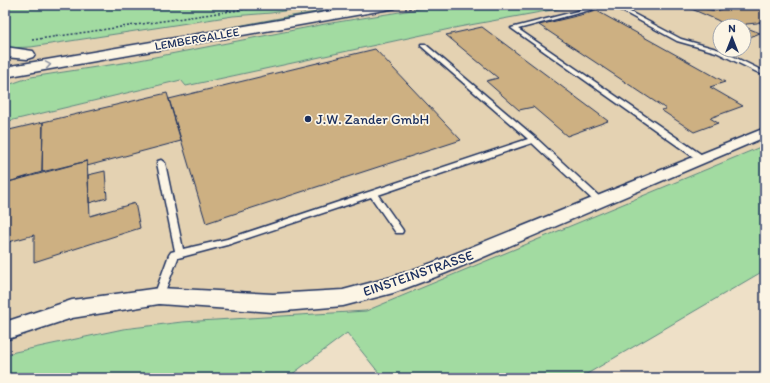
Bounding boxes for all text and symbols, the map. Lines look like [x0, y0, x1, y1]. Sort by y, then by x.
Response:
north arrow [712, 18, 752, 58]
text: N [728, 22, 736, 35]
street label: LEMBERGALLEE [154, 25, 241, 53]
one-way arrow [45, 61, 51, 70]
place label: J.W. Zander GmbH [316, 111, 429, 128]
marker: J.W. Zander GmbH [303, 114, 313, 124]
street label: EINSTEINSTRASSE [361, 247, 476, 300]

